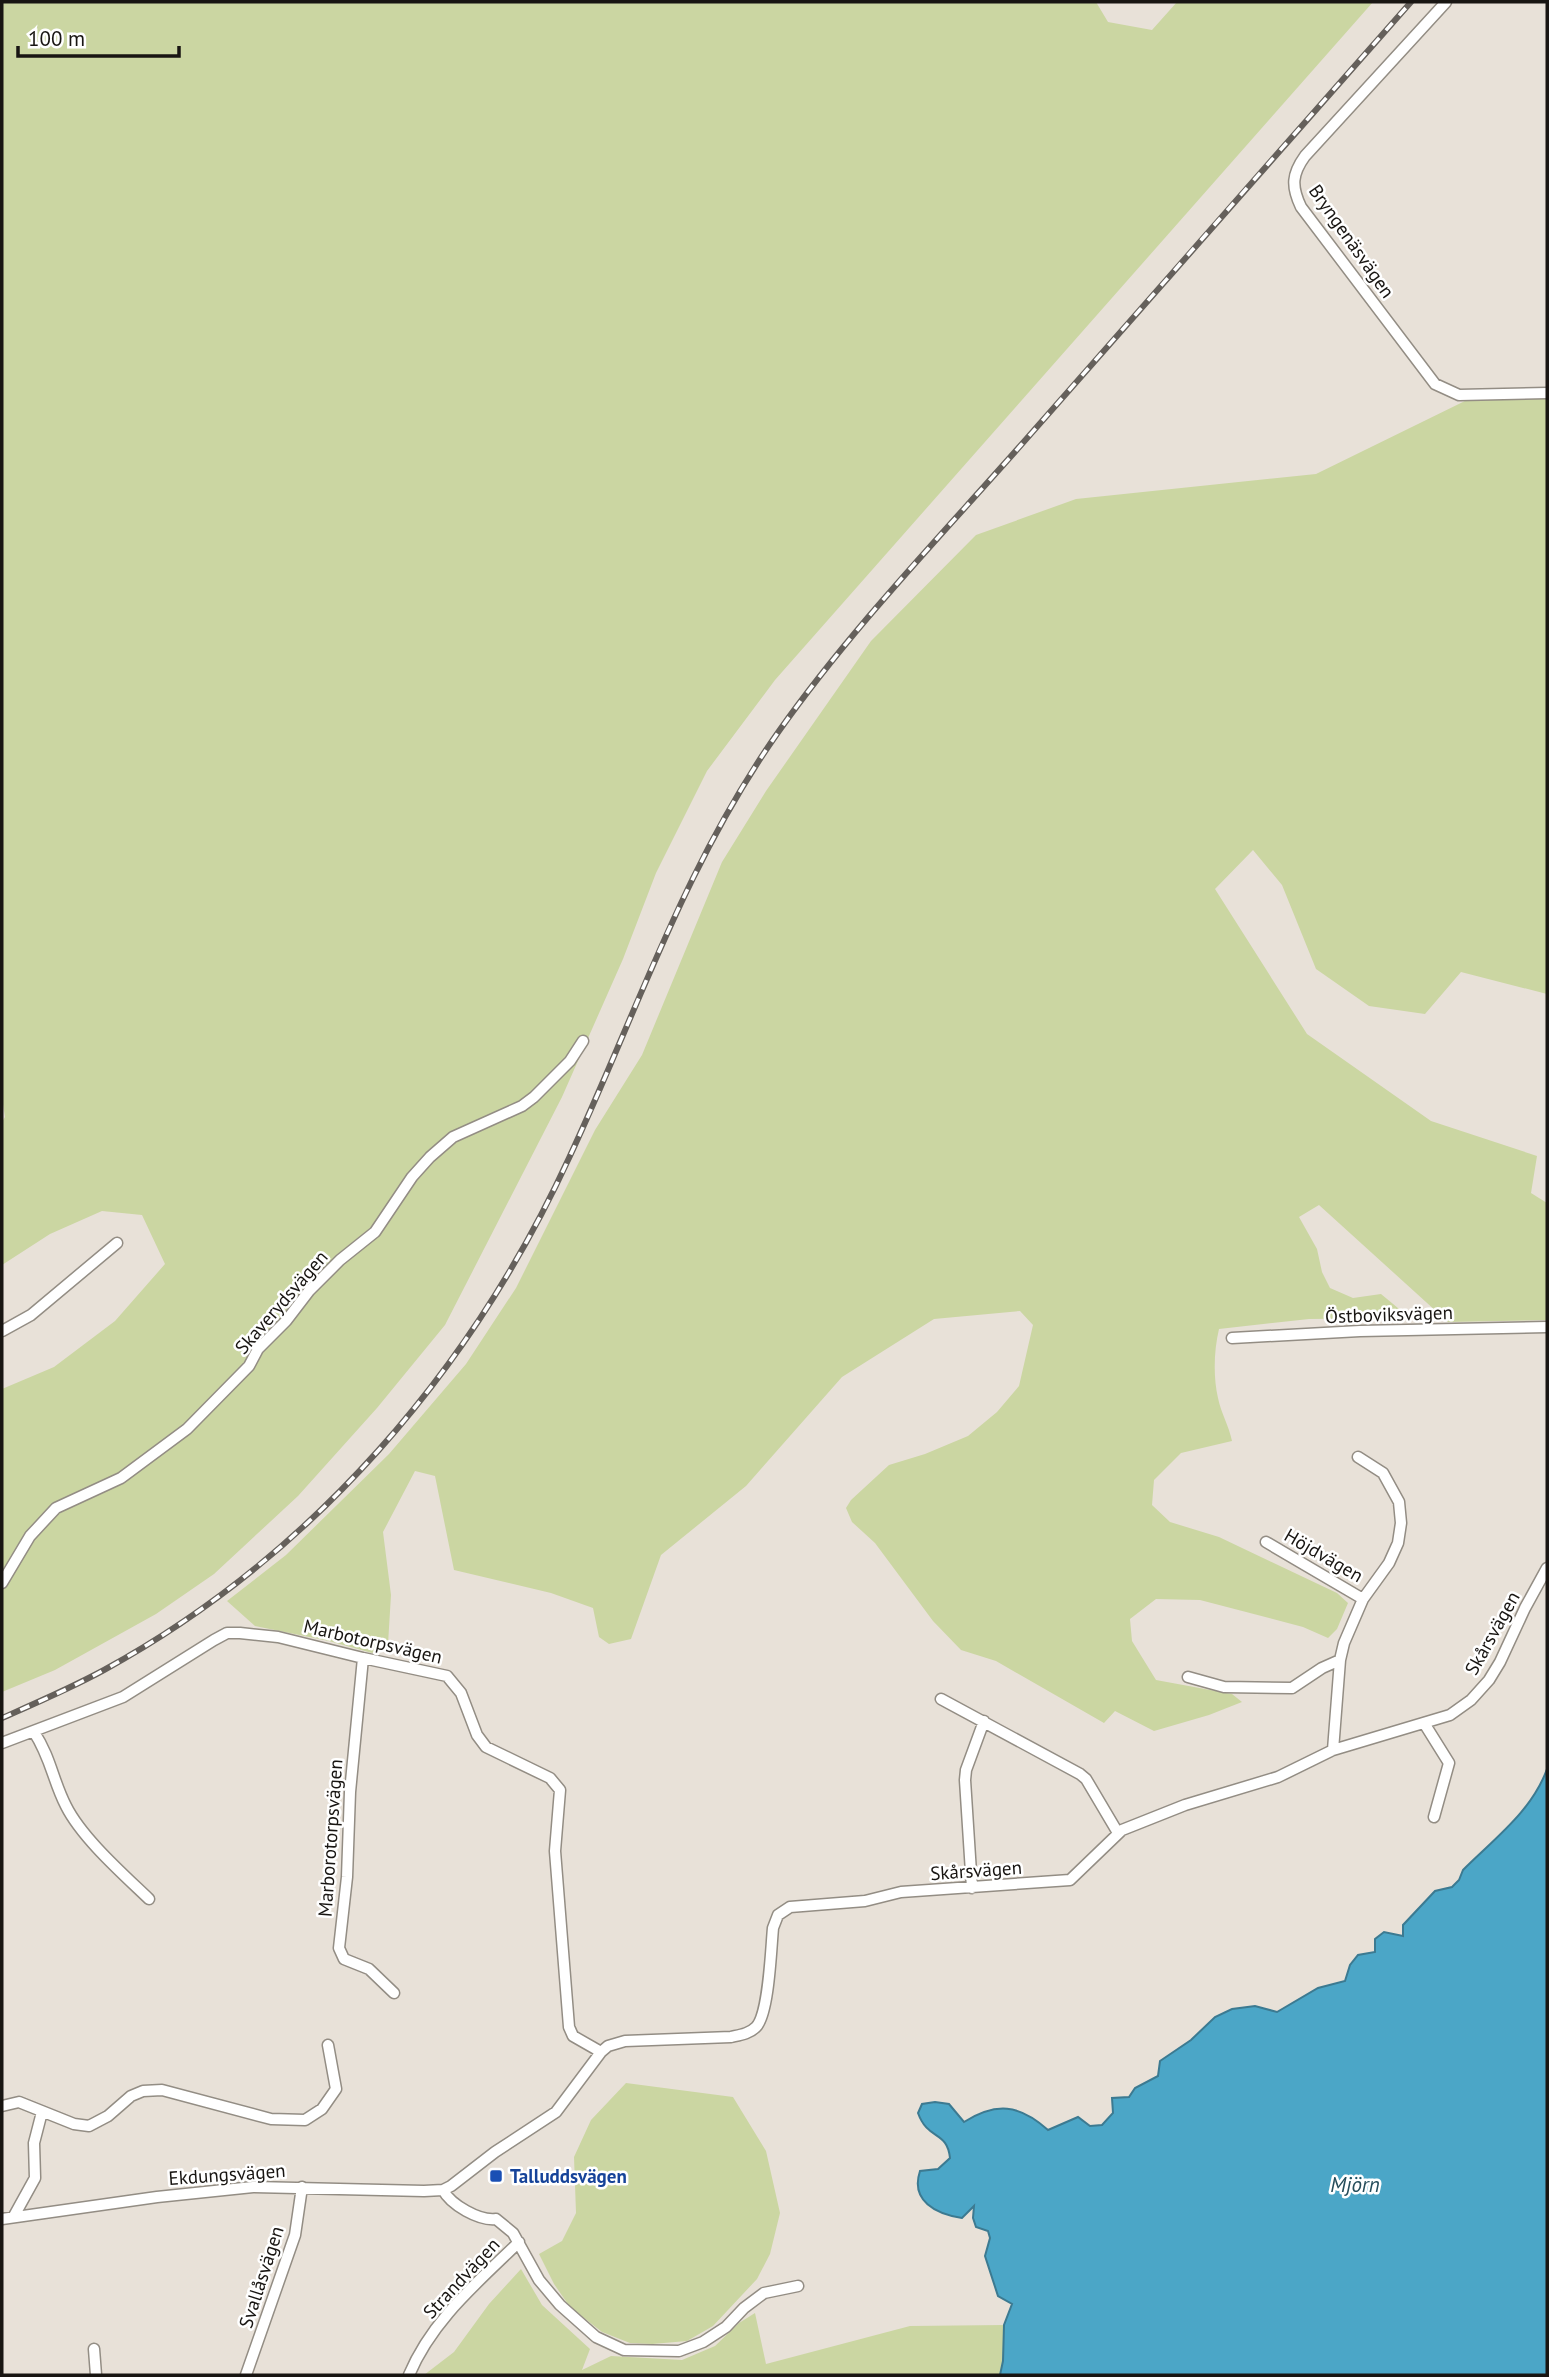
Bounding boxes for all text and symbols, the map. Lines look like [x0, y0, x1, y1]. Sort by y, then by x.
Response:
scale bar [18, 14, 178, 58]
text: 100 m [28, 25, 85, 52]
street label: Bryngenäsvägen [1304, 180, 1400, 302]
street label: Skaverydsvägen [229, 1245, 333, 1359]
street label: Östboviksvägen [1325, 1300, 1453, 1328]
street label: Höjdvägen [1280, 1523, 1368, 1587]
street label: Skårsvägen [1459, 1587, 1525, 1679]
street label: Marbotorpsvägen [301, 1613, 445, 1669]
street label: Marborotorpsvägen [313, 1758, 347, 1918]
street label: Skårsvägen [929, 1855, 1023, 1885]
street label: Ekdungsvägen [168, 2158, 286, 2190]
place label: Talluddsvägen [510, 2164, 627, 2188]
marker: Talluddsvägen [488, 2168, 504, 2184]
water label: Mjörn [1330, 2171, 1380, 2198]
street label: Svallåsvägen [233, 2223, 289, 2331]
street label: Strandvägen [417, 2233, 505, 2323]

